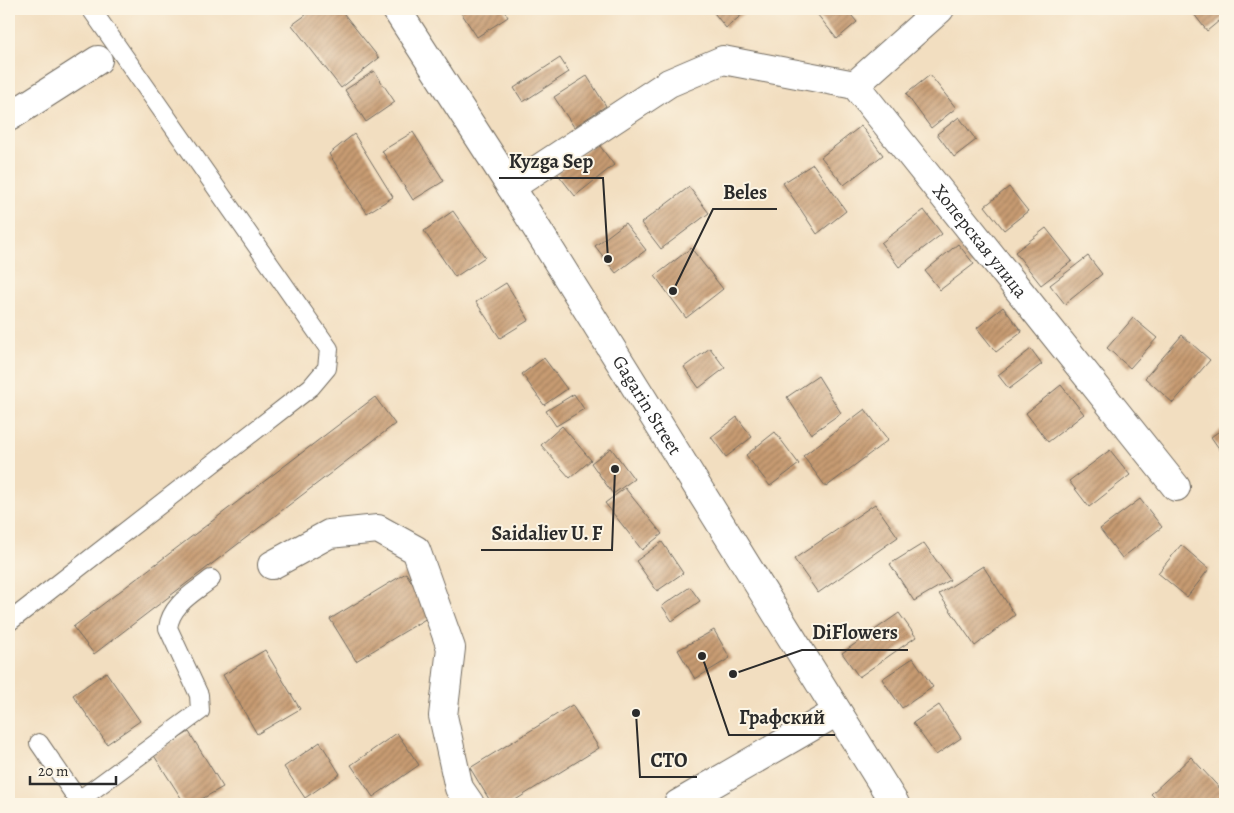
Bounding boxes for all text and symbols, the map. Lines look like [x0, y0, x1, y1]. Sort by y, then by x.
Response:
callout: Kyzga Sep [499, 143, 603, 178]
text: Kyzga Sep [509, 148, 593, 175]
callout: Beles [713, 174, 777, 209]
text: Beles [723, 179, 767, 206]
street label: Хоперская улица [926, 179, 1033, 304]
street label: Gagarin Street [606, 350, 688, 460]
callout: Saidaliev U. F [481, 515, 612, 550]
text: Saidaliev U. F [492, 520, 603, 547]
callout: DiFlowers [802, 615, 908, 650]
text: DiFlowers [812, 619, 898, 646]
callout: Графский [729, 700, 835, 735]
text: Графский [739, 704, 825, 731]
callout: СТО [640, 742, 697, 777]
text: СТО [650, 747, 688, 774]
scale bar [30, 753, 116, 785]
text: 20 m [38, 761, 69, 781]

